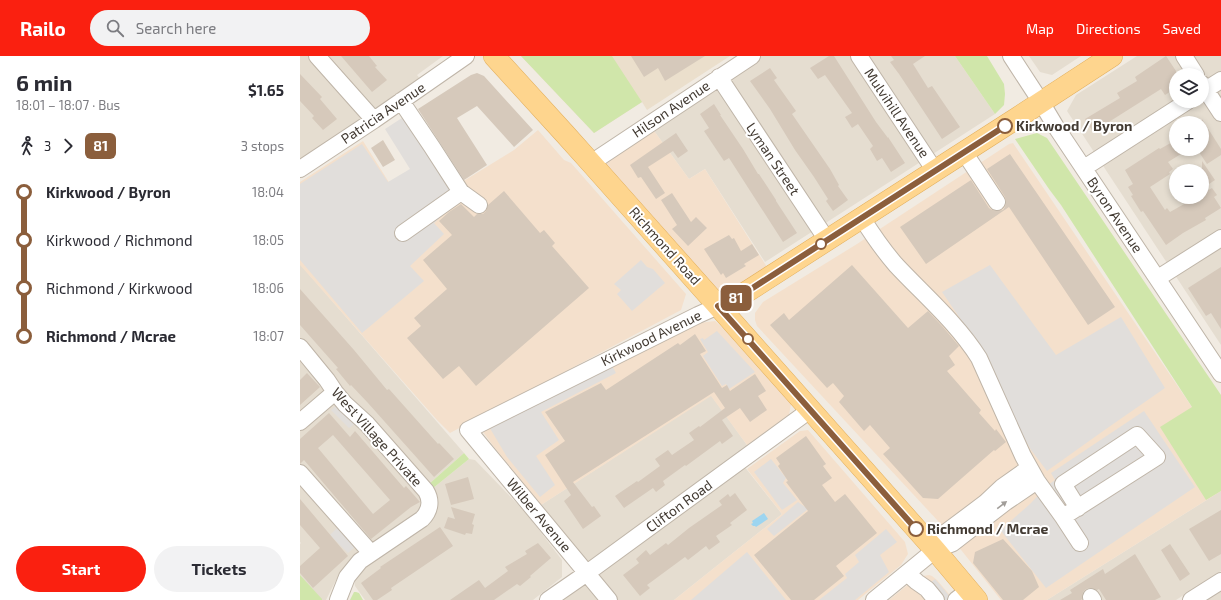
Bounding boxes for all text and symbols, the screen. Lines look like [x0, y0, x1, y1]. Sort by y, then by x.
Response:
search box [90, 10, 370, 46]
text: Railo [20, 17, 66, 40]
icon: search [104, 17, 126, 39]
text: Search here [136, 19, 216, 37]
text: Map [1026, 20, 1054, 37]
text: Directions [1076, 20, 1141, 37]
text: Saved [1163, 20, 1201, 37]
street label: Mulvihill Avenue [861, 65, 934, 161]
map controls [1169, 68, 1209, 204]
button: layers [1169, 68, 1209, 108]
text: 6 min [16, 69, 72, 95]
street label: Hilson Avenue [629, 76, 713, 141]
street label: Patricia Avenue [337, 78, 428, 147]
text: $1.65 [248, 81, 284, 99]
text: 18:01 – 18:07 · Bus [16, 97, 120, 113]
button: + [1169, 116, 1209, 156]
place label: Kirkwood / Byron [1016, 117, 1132, 134]
marker: Kirkwood / Byron [997, 118, 1013, 134]
street label: Lyman Street [743, 119, 804, 198]
icon: walk [16, 135, 38, 157]
icon: forward [57, 135, 79, 157]
text: 81 [93, 137, 108, 154]
text: 3 [44, 138, 51, 154]
text: 3 stops [241, 138, 284, 154]
button: − [1169, 164, 1209, 204]
street label: Byron Avenue [1084, 174, 1147, 256]
text: Kirkwood / Byron [46, 183, 171, 201]
text: 18:04 [252, 184, 284, 200]
street label: Richmond Road [626, 203, 705, 288]
text: Kirkwood / Richmond [46, 231, 193, 249]
text: 18:05 [253, 232, 284, 248]
unlabelled marker [815, 238, 827, 250]
text: Richmond / Kirkwood [46, 279, 193, 297]
text: 18:06 [253, 280, 284, 296]
line badge: 81 [718, 285, 754, 311]
text: 81 [729, 289, 743, 306]
street label: Kirkwood Avenue [598, 306, 704, 369]
text: Richmond / Mcrae [46, 327, 176, 345]
text: 18:07 [253, 328, 284, 344]
unlabelled marker [742, 333, 754, 345]
street label: West Village Private [328, 384, 426, 490]
street label: Wilber Avenue [503, 474, 575, 555]
street label: Clifton Road [642, 476, 715, 535]
one-way arrow [997, 501, 1008, 509]
place label: Richmond / Mcrae [927, 520, 1048, 537]
marker: Richmond / Mcrae [908, 521, 924, 537]
button: Start [16, 546, 146, 592]
button: Tickets [154, 546, 284, 592]

